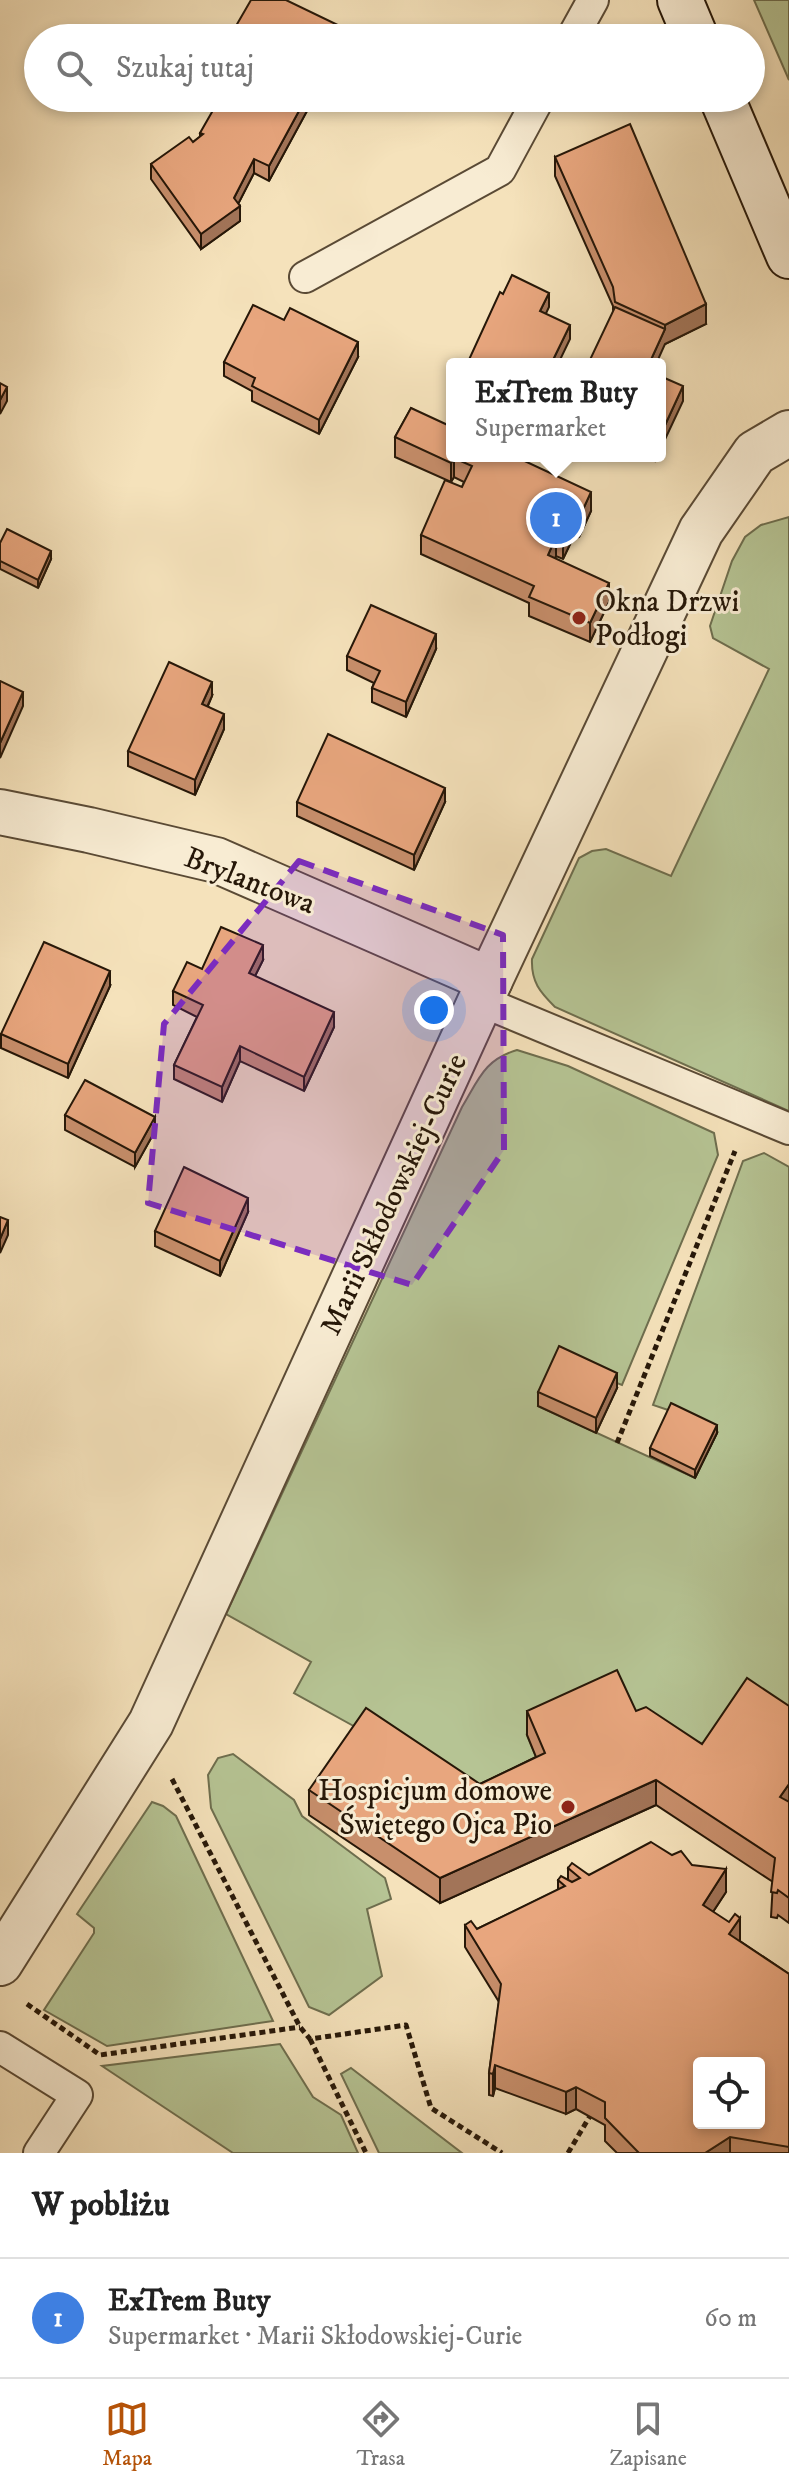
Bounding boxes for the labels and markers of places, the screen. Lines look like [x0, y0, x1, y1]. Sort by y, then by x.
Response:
pin: 1 [530, 488, 582, 548]
place label: Okna Drzwi Podłogi [595, 584, 739, 655]
marker: Okna Drzwi Podłogi [570, 609, 588, 627]
place label: Hospicjum domowe Świętego Ojca Pio [318, 1773, 552, 1844]
marker: Hospicjum domowe Świętego Ojca Pio [559, 1798, 577, 1816]

